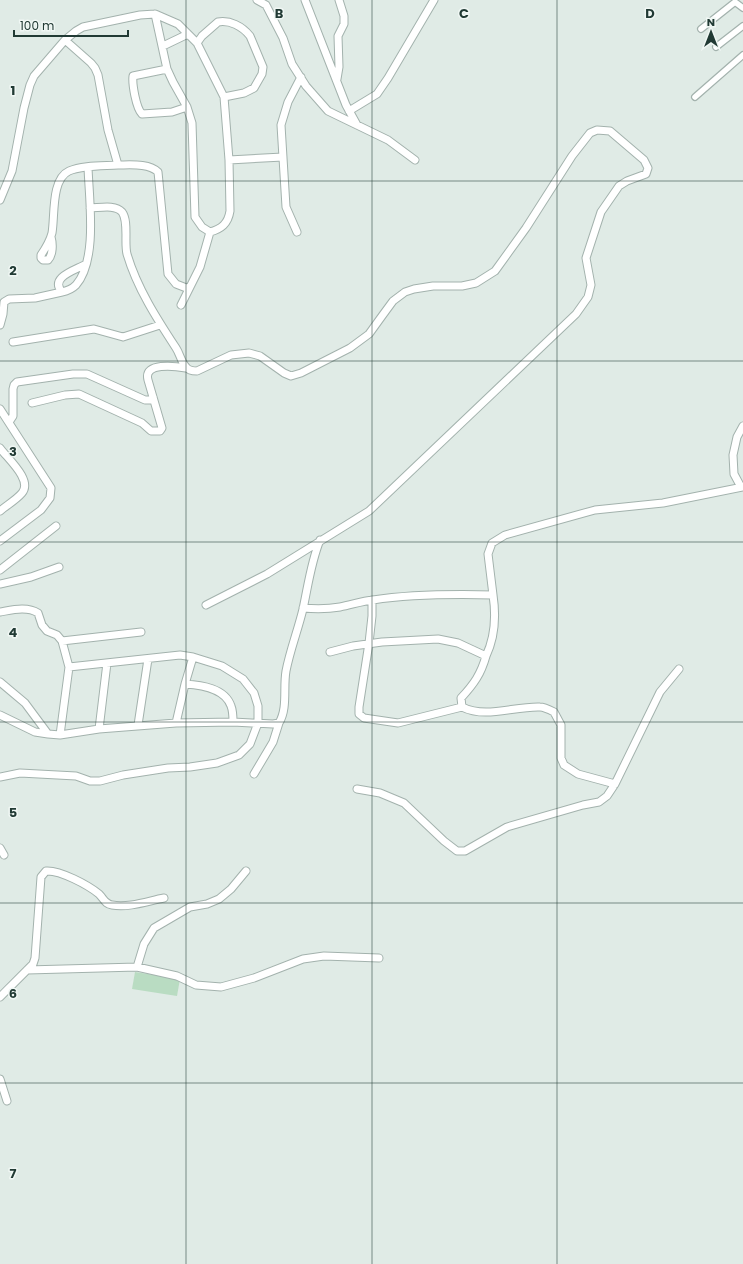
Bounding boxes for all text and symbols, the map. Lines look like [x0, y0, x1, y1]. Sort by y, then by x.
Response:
text: B [275, 4, 284, 23]
text: C [459, 4, 469, 23]
text: D [645, 4, 655, 23]
scale bar [14, 12, 128, 38]
north arrow [691, 12, 731, 52]
text: N [707, 14, 715, 30]
text: 100 m [20, 17, 54, 34]
text: 1 [11, 81, 15, 100]
text: 2 [9, 261, 17, 280]
text: 3 [9, 442, 17, 461]
text: 4 [9, 623, 18, 642]
text: 5 [9, 803, 17, 822]
text: 6 [9, 984, 17, 1003]
text: 7 [10, 1164, 17, 1183]

